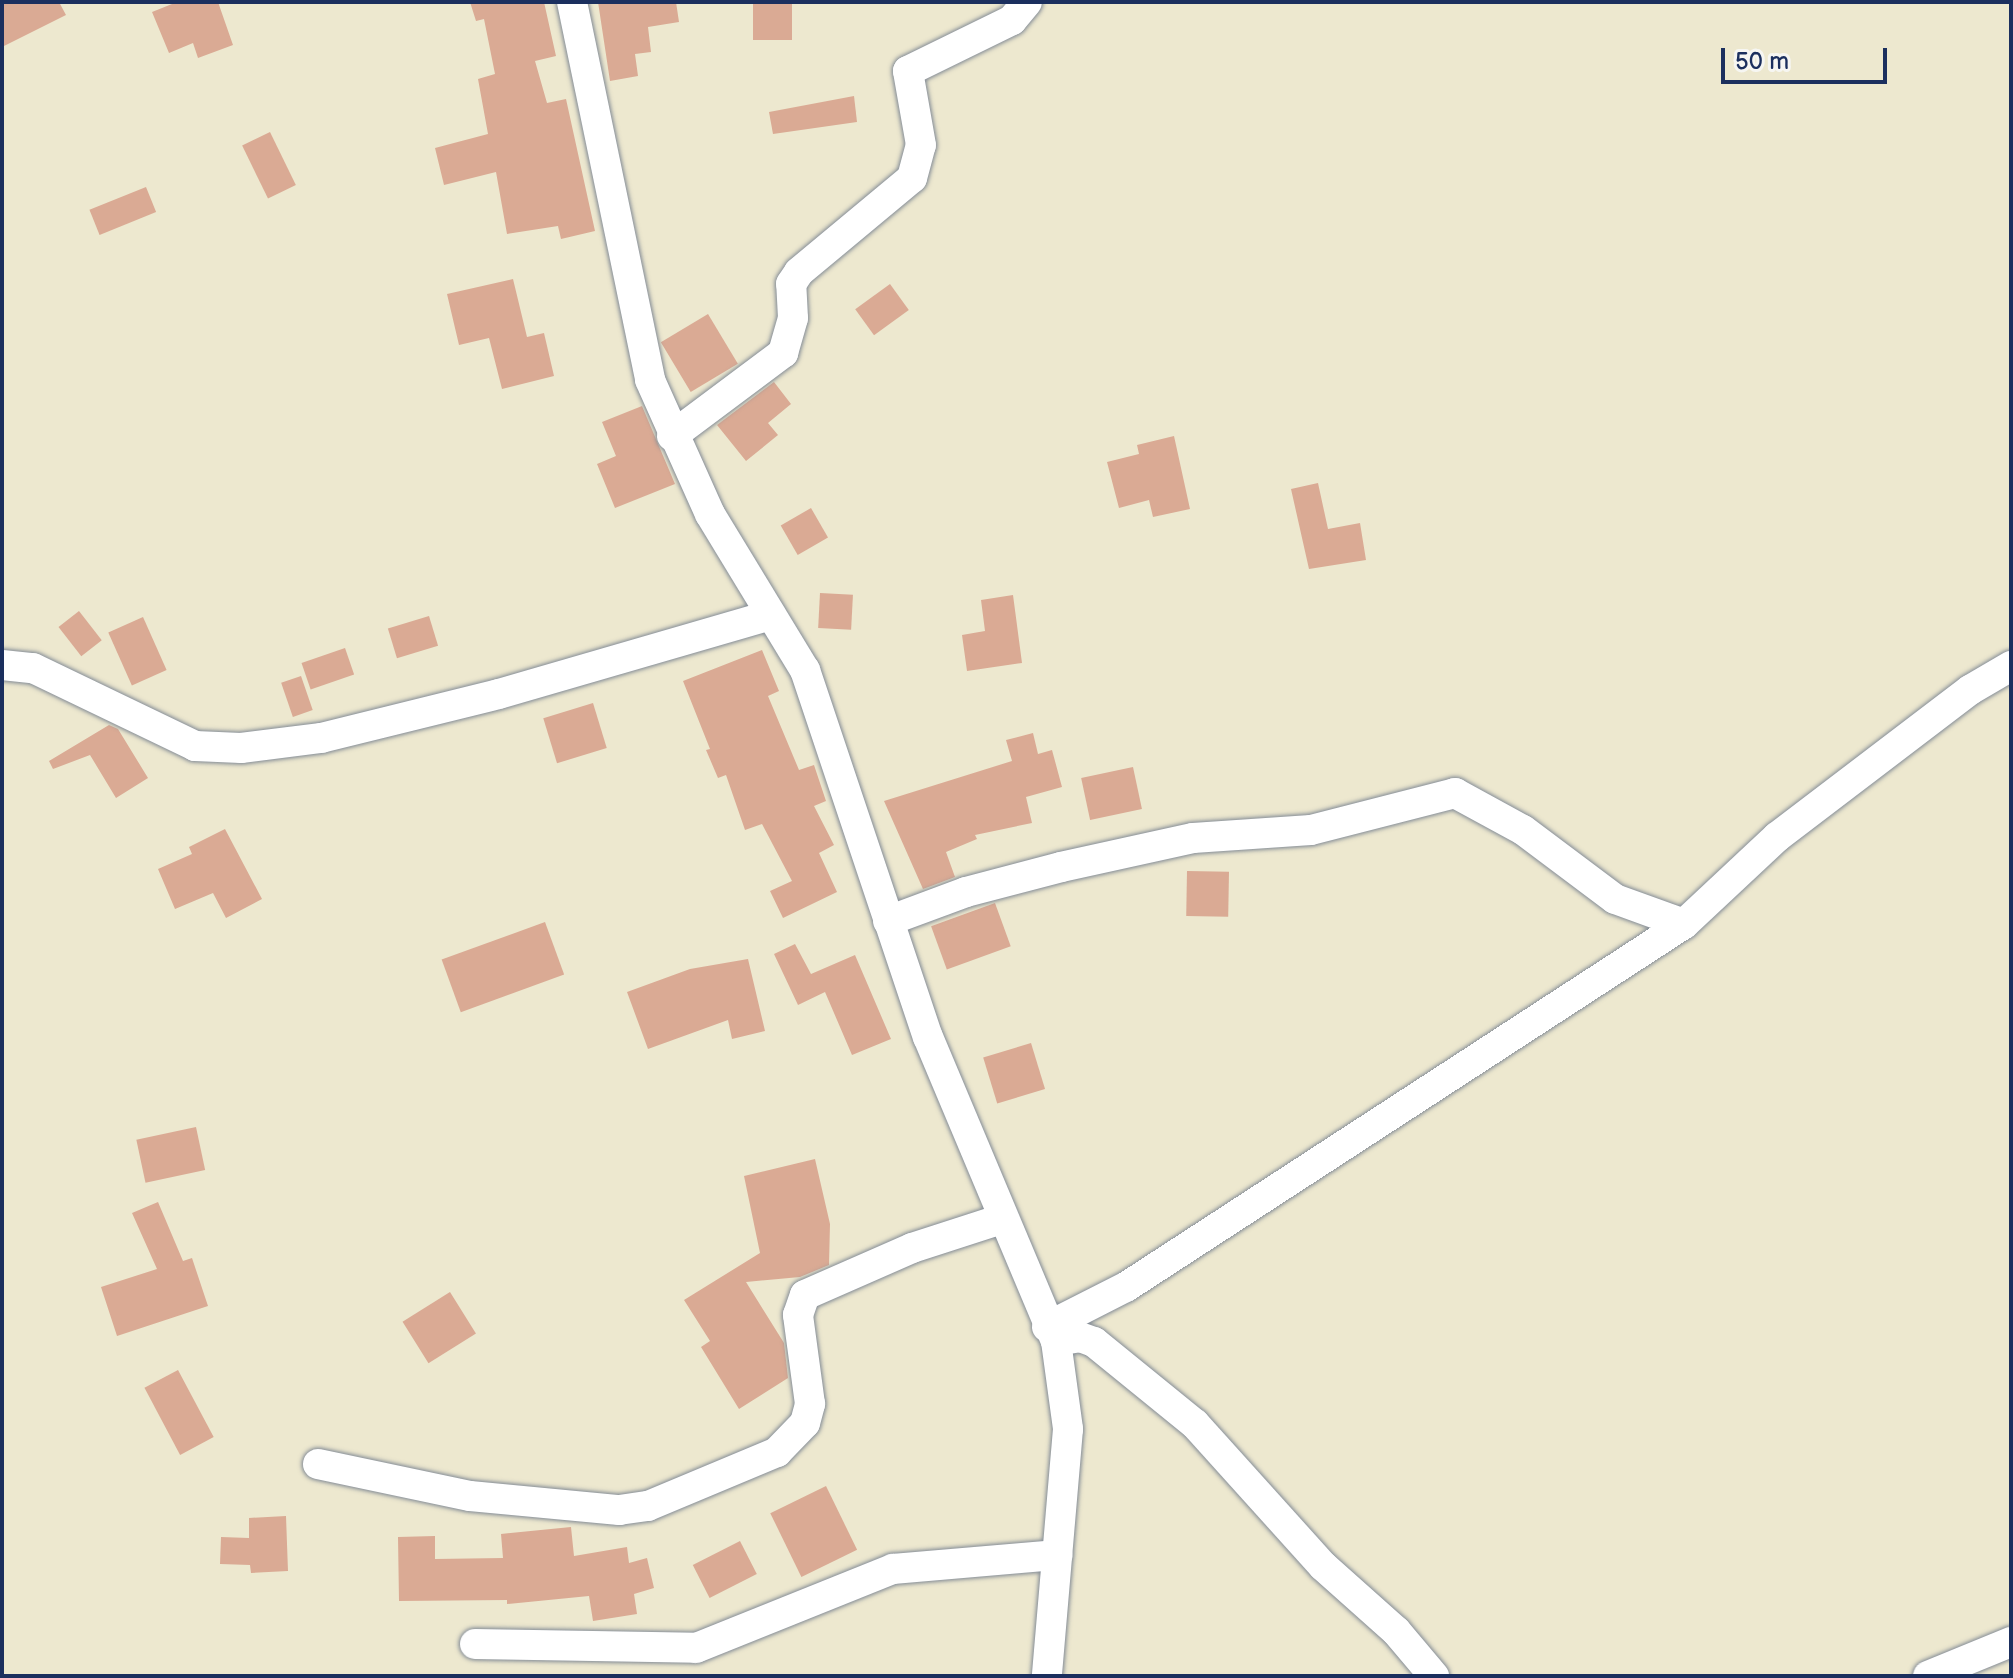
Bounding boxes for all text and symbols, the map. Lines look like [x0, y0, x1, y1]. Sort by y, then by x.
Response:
scale bar [1725, 32, 1891, 82]
text: 50 m [1735, 47, 1789, 76]

